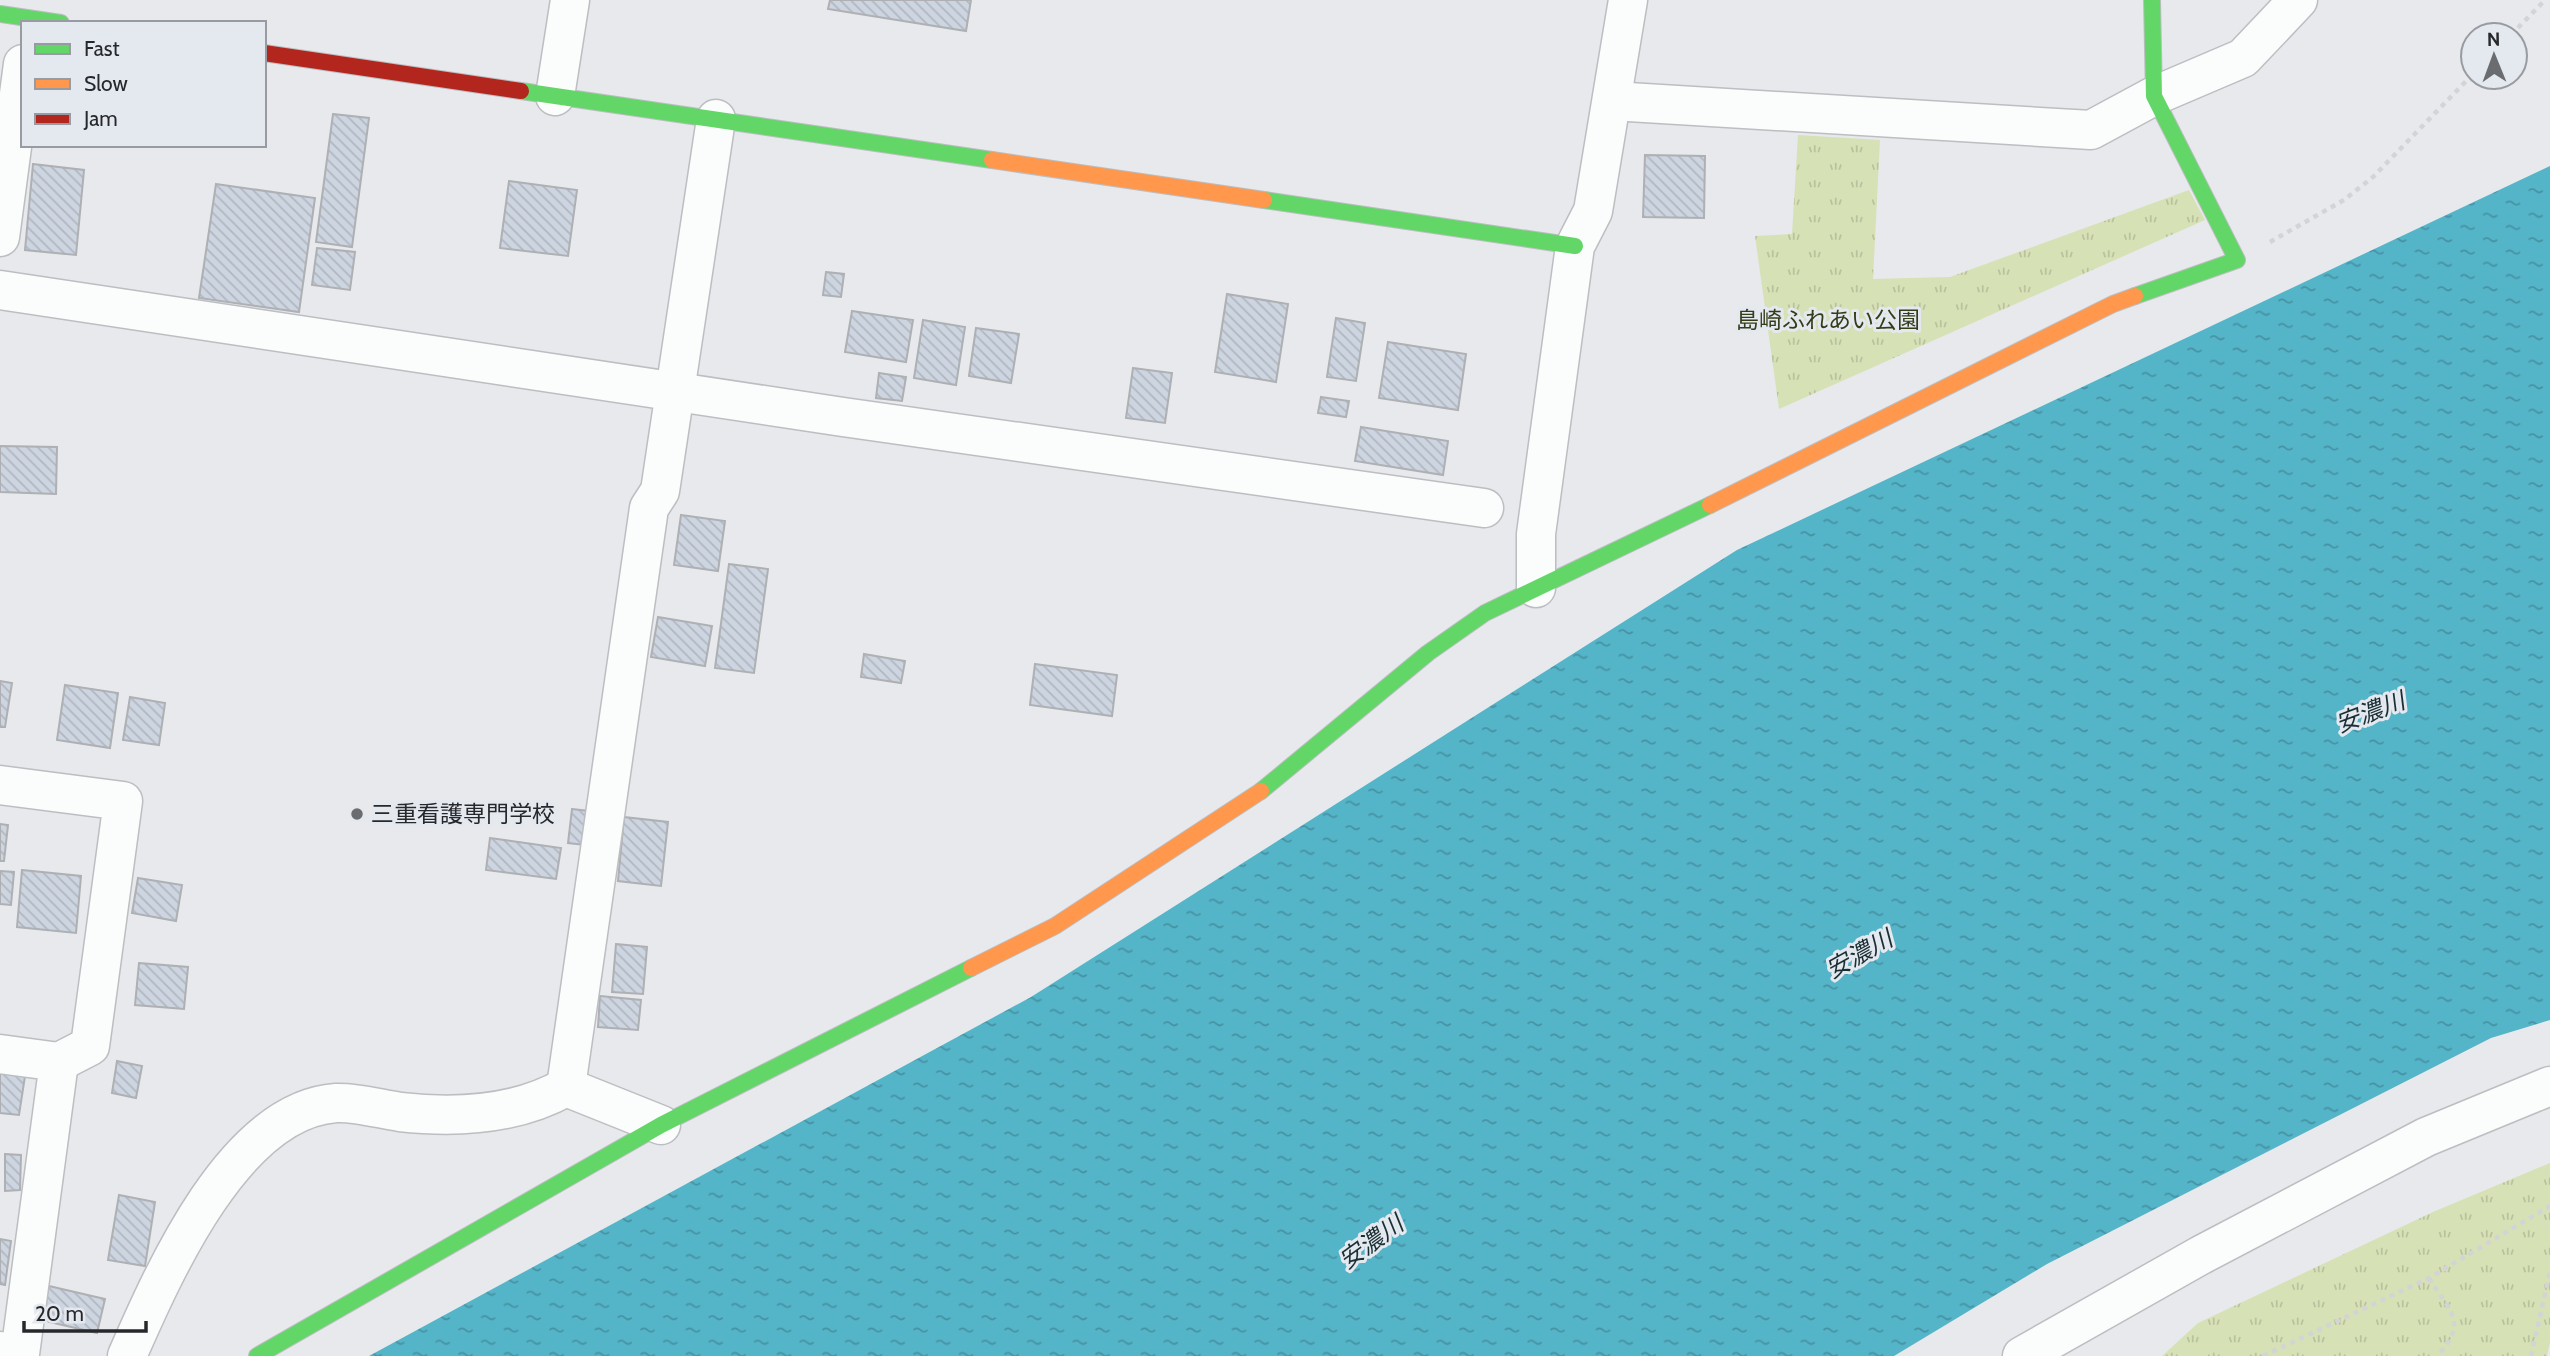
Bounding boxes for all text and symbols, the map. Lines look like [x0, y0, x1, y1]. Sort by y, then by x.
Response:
legend [21, 21, 266, 147]
north arrow [2459, 21, 2529, 91]
text: N [2487, 28, 2501, 51]
text: Fast [84, 36, 120, 61]
text: Slow [84, 71, 128, 96]
text: Jam [83, 106, 118, 131]
park label: 島崎ふれあい公園 [1736, 306, 1920, 334]
water label: 安濃川 [2331, 684, 2412, 738]
place label: 三重看護専門学校 [371, 800, 555, 828]
marker: 三重看護専門学校 [349, 806, 365, 822]
water label: 安濃川 [1820, 922, 1900, 984]
water label: 安濃川 [1333, 1207, 1411, 1275]
scale bar [24, 1290, 147, 1334]
text: 20 m [35, 1301, 84, 1326]

